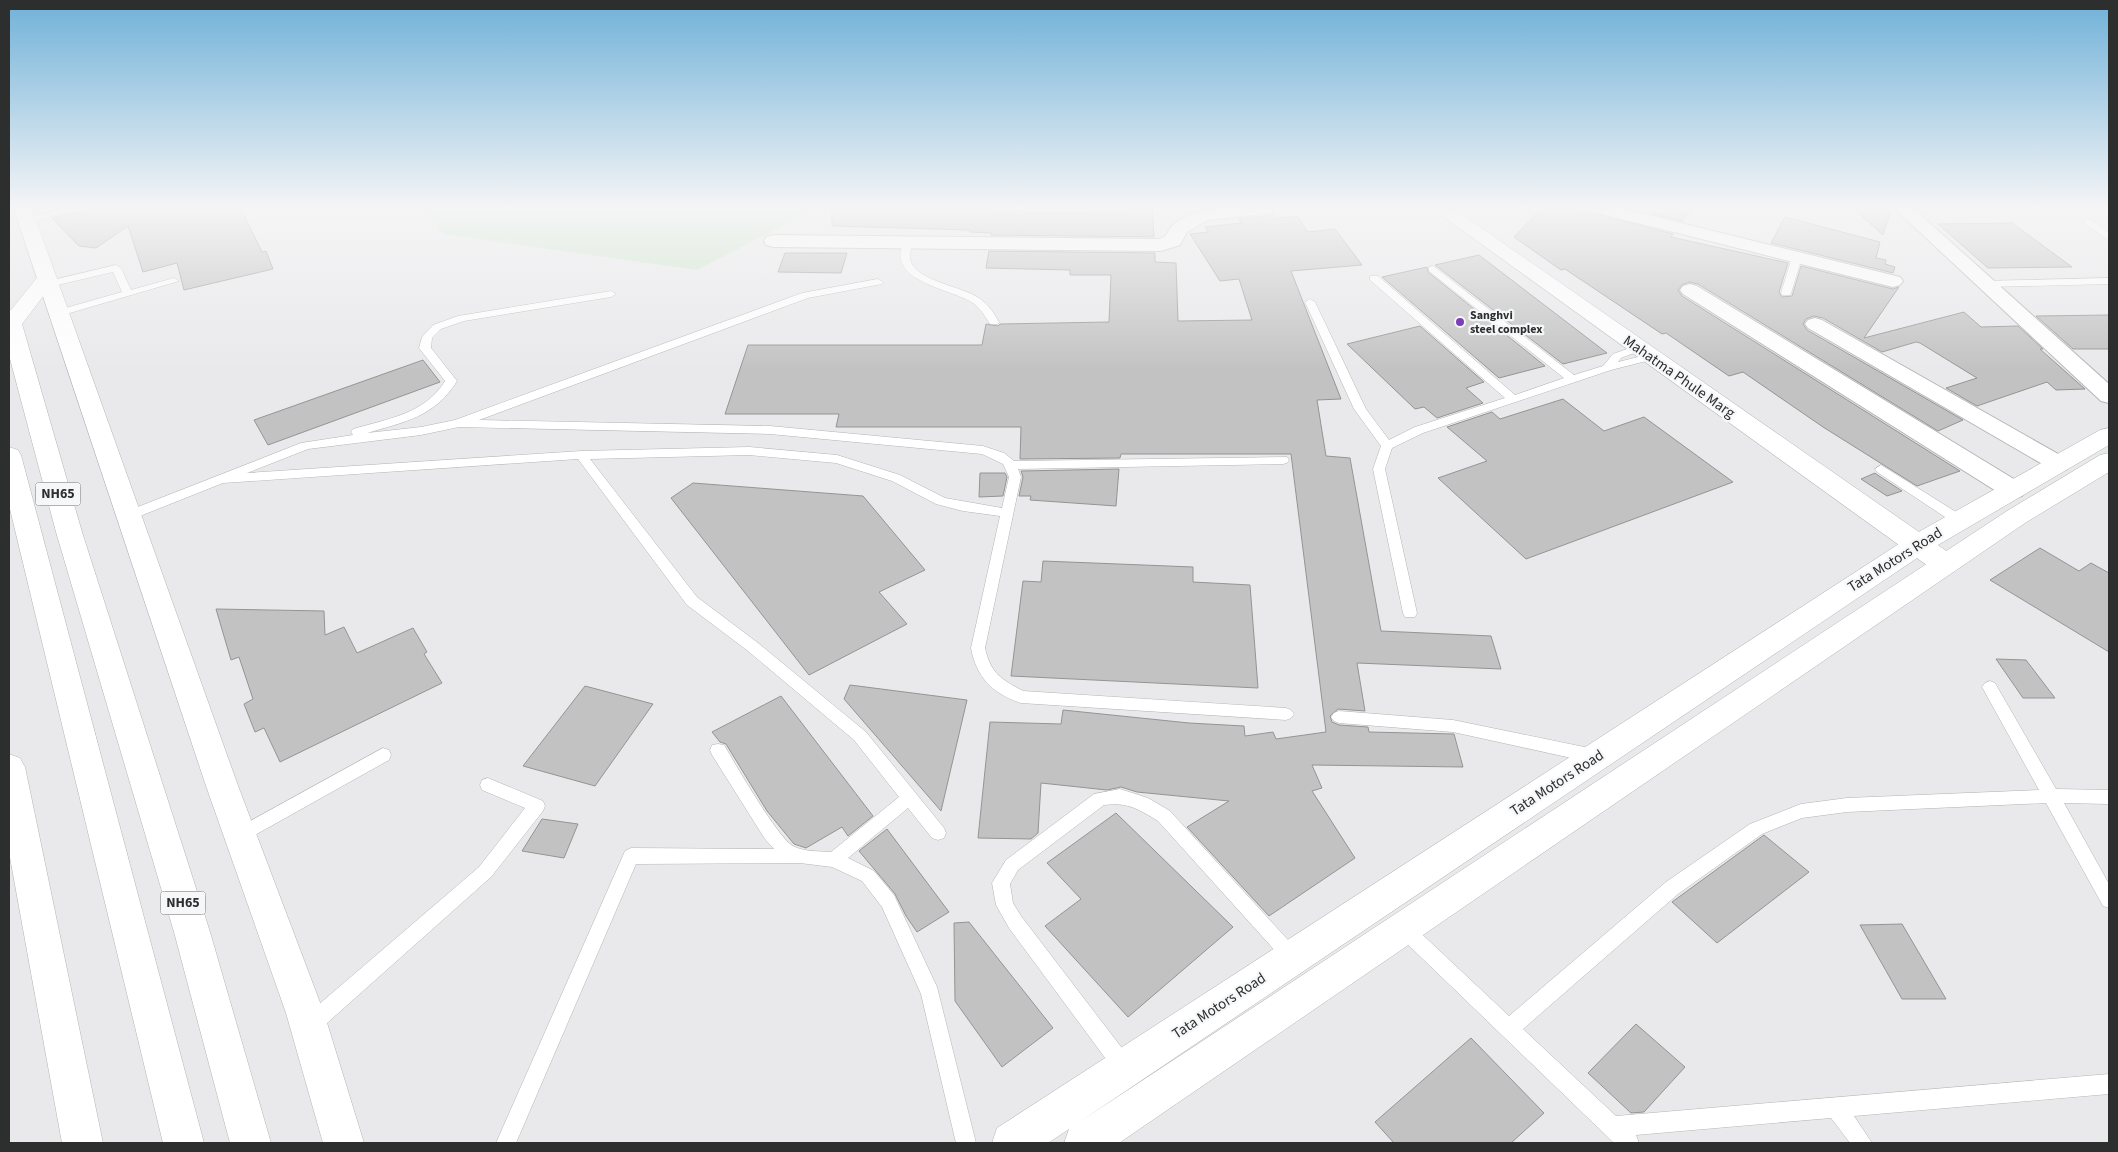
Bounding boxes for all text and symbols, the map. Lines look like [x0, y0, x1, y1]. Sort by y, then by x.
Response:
place label: Sanghvi steel complex [1470, 307, 1542, 338]
marker: Sanghvi steel complex [1454, 316, 1466, 328]
street label: Mahatma Phule Marg [1619, 330, 1740, 424]
road number: NH65 [36, 482, 80, 506]
street label: Tata Motors Road [1844, 522, 1946, 598]
street label: Tata Motors Road [1506, 745, 1608, 821]
road number: NH65 [160, 891, 206, 914]
street label: Tata Motors Road [1168, 968, 1270, 1044]

